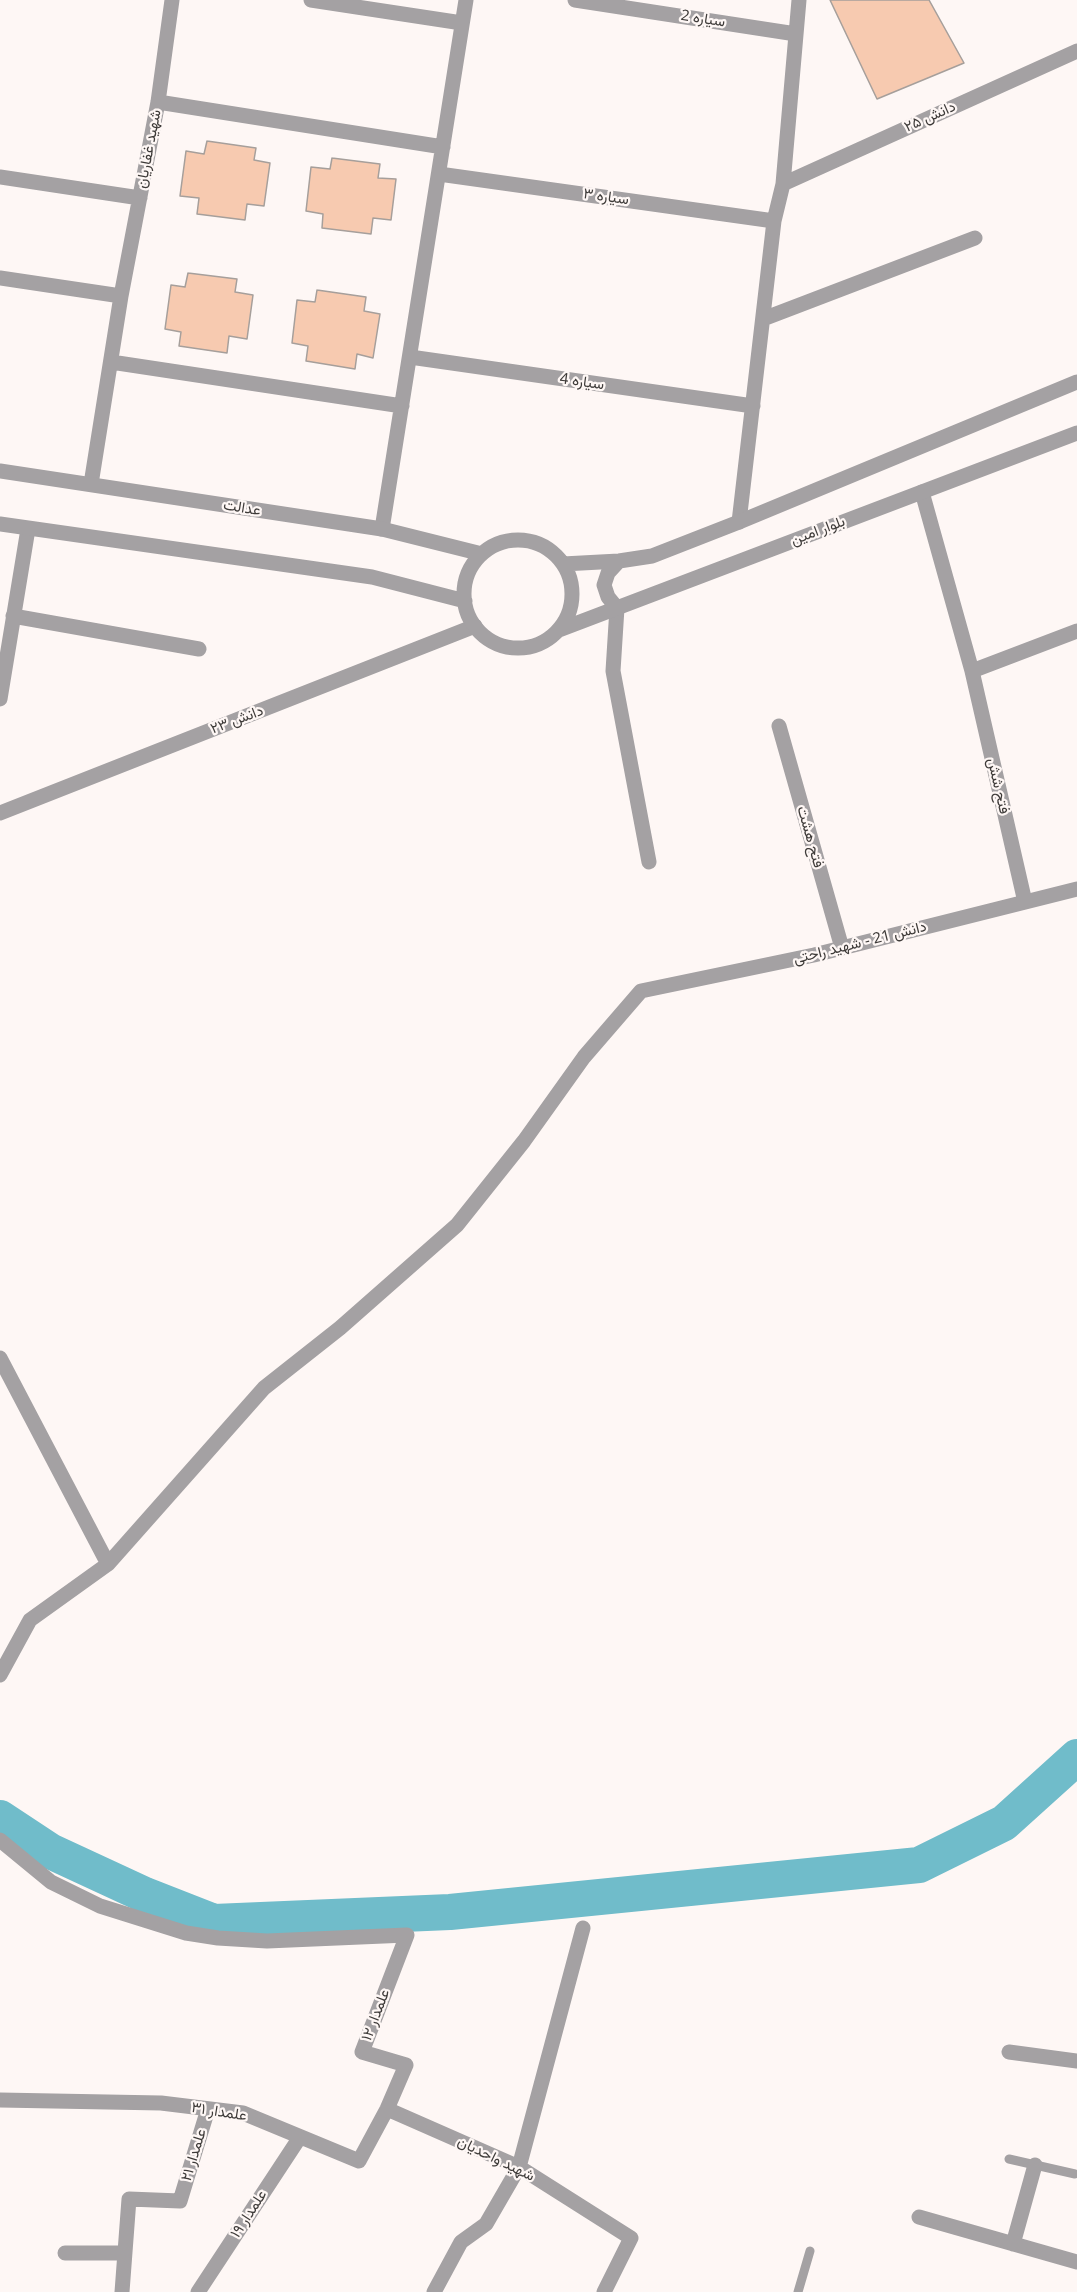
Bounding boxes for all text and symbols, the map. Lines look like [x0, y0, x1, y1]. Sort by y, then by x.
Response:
street label: سیاره 2 [680, 7, 726, 31]
street label: دانش ۲۵ [902, 98, 958, 136]
street label: شهید غفاریان [133, 108, 165, 190]
street label: سیاره ۳ [582, 185, 630, 209]
street label: سیاره 4 [559, 370, 605, 394]
street label: عدالت [222, 496, 262, 520]
street label: بلوار امین [788, 512, 848, 550]
street label: دانش ۲۳ [208, 702, 266, 738]
street label: فتح شش [983, 756, 1013, 816]
street label: فتح هشت [793, 804, 827, 870]
street label: دانش 21 - شهید راحتی [792, 918, 928, 968]
street label: علمدار ۱۲ [358, 1987, 394, 2043]
street label: علمدار ۳۱ [190, 2099, 248, 2125]
street label: علمدار ۲۱ [178, 2127, 210, 2183]
street label: شهید واحدیان [455, 2133, 537, 2185]
street label: علمدار ۱۹ [227, 2187, 271, 2241]

